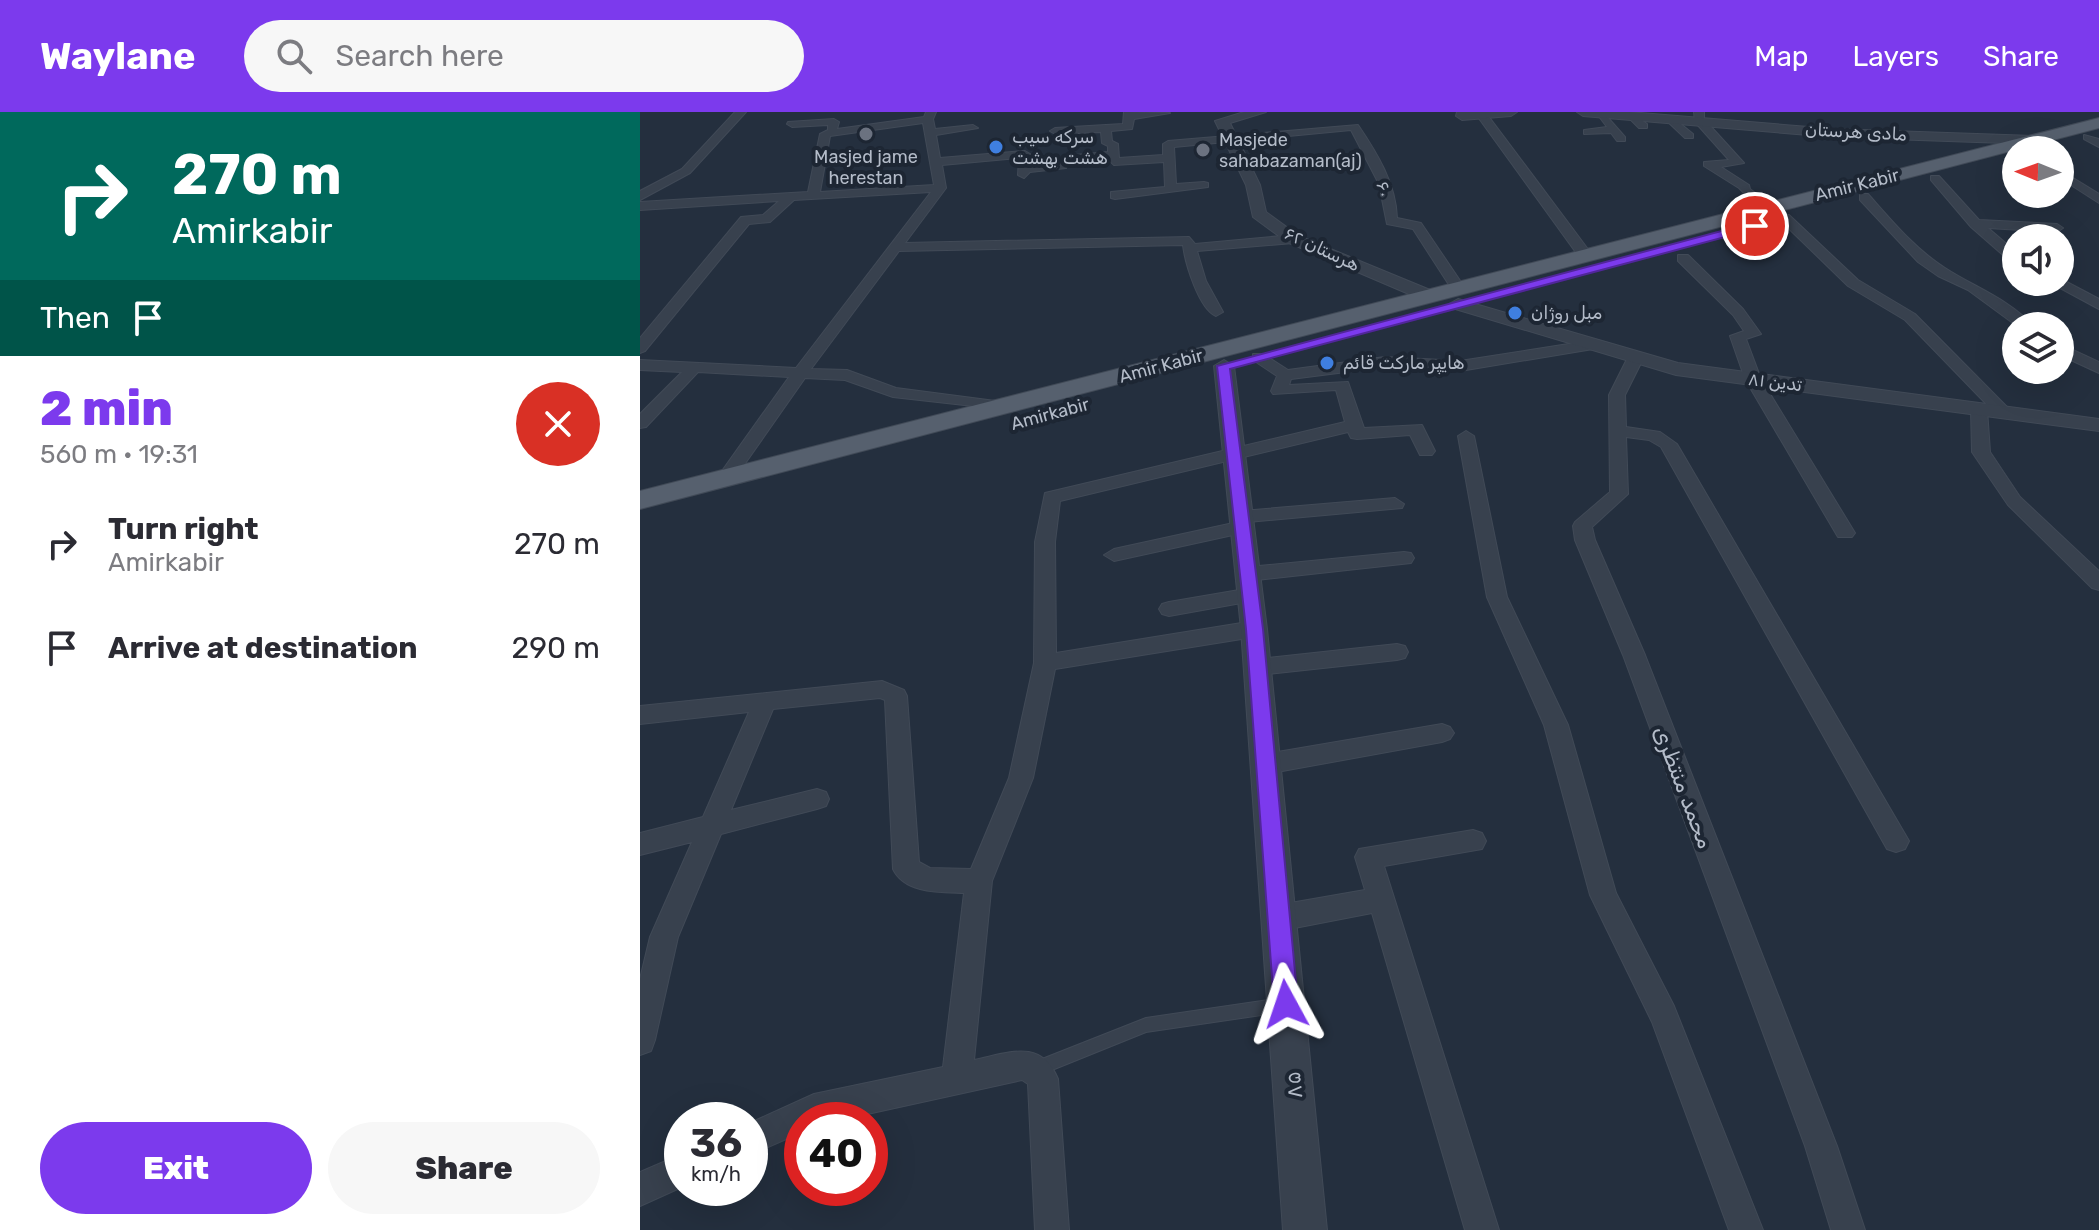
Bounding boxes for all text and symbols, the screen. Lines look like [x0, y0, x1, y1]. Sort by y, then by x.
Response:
search box [244, 20, 804, 92]
text: Waylane [40, 33, 196, 79]
icon: search [272, 34, 316, 78]
text: Search here [336, 38, 504, 74]
text: Map [1754, 40, 1809, 73]
text: Layers [1853, 40, 1939, 73]
text: Share [1983, 40, 2059, 73]
street label: مادی هرستان [1805, 118, 1907, 146]
marker: Masjed jame herestan [857, 125, 875, 143]
place label: سرکه سیب هشت بهشت [1012, 126, 1108, 169]
place label: Masjede sahabazaman(aj) [1219, 129, 1362, 172]
north arrow [2002, 136, 2074, 208]
map controls [2002, 136, 2074, 384]
marker: سرکه سیب هشت بهشت [987, 138, 1005, 156]
marker: Masjede sahabazaman(aj) [1194, 141, 1212, 159]
text: 270 m [172, 142, 342, 208]
icon: right [40, 144, 144, 248]
place label: Masjed jame herestan [814, 146, 918, 189]
street label: Amir Kabir [1813, 164, 1901, 206]
street label: ۶۰ [1371, 178, 1397, 200]
pin [1721, 192, 1789, 260]
icon: arrive [1733, 204, 1777, 248]
text: Amirkabir [172, 209, 332, 252]
street label: هرستان ۶۲ [1281, 222, 1363, 276]
button: sound [2002, 224, 2074, 296]
icon: arrive [126, 296, 170, 340]
text: Then [40, 300, 110, 336]
place label: مبل روژان [1531, 302, 1602, 324]
marker: مبل روژان [1506, 304, 1524, 322]
button: layers [2002, 312, 2074, 384]
street label: Amir Kabir [1117, 344, 1205, 388]
place label: هایپر مارکت قائم [1343, 352, 1464, 375]
marker: هایپر مارکت قائم [1318, 354, 1336, 372]
street label: تدین ۸۱ [1747, 368, 1803, 396]
text: 2 min [40, 380, 173, 437]
button: close [516, 382, 600, 466]
street label: Amirkabir [1008, 393, 1092, 435]
text: 560 m · 19:31 [40, 439, 198, 470]
text: Turn right [108, 511, 259, 547]
icon: right [40, 522, 84, 566]
text: 270 m [514, 526, 600, 562]
text: Amirkabir [108, 547, 224, 578]
icon: arrive [40, 626, 84, 670]
text: Arrive at destination [108, 630, 418, 666]
text: 290 m [512, 630, 600, 666]
street label: محمد منتظری [1648, 722, 1719, 852]
position arrow [1244, 962, 1328, 1046]
street label: ۸۵ [1279, 1070, 1308, 1100]
speed limit sign: 40 [784, 1102, 888, 1206]
text: 36 [690, 1120, 742, 1167]
button: Exit [40, 1122, 312, 1214]
button: Share [328, 1122, 600, 1214]
text: km/h [691, 1162, 741, 1186]

